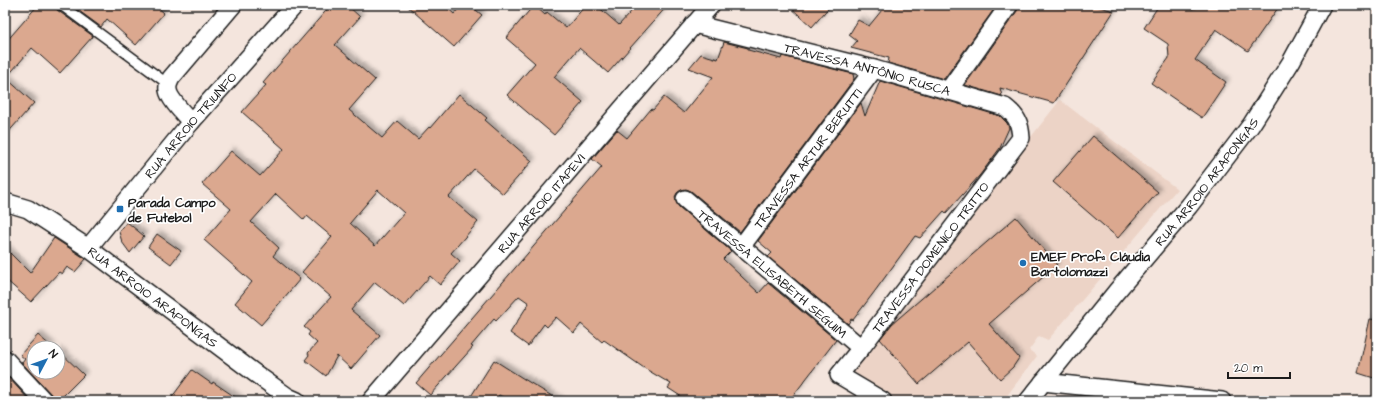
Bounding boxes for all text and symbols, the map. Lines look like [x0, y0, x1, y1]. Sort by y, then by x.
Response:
street label: TRAVESSA ANTÔNIO RUSCA [782, 39, 953, 101]
street label: RUA ARROIO TRIUNFO [141, 68, 241, 182]
street label: TRAVESSA ARTUR BERUTTI [750, 85, 867, 233]
street label: RUA ARROIO ARAPONGAS [1151, 115, 1263, 250]
street label: RUA ARROIO ITAPEVI [494, 150, 590, 257]
street label: TRAVESSA DOMENICO TRITTO [868, 178, 994, 337]
place label: Parada Campo de Futebol [127, 194, 216, 227]
marker: Parada Campo de Futebol [115, 204, 125, 214]
street label: TRAVESSA ELISABETH SEGUIM [694, 206, 851, 343]
street label: RUA ARROIO ARAPONGAS [84, 243, 221, 352]
place label: EMEF Profª Cláudia Bartolomazzi [1031, 248, 1150, 281]
marker: EMEF Profª Cláudia Bartolomazzi [1018, 258, 1028, 268]
north arrow [26, 340, 66, 380]
text: N [45, 346, 61, 361]
scale bar [1228, 354, 1290, 380]
text: 20 m [1234, 360, 1263, 377]

